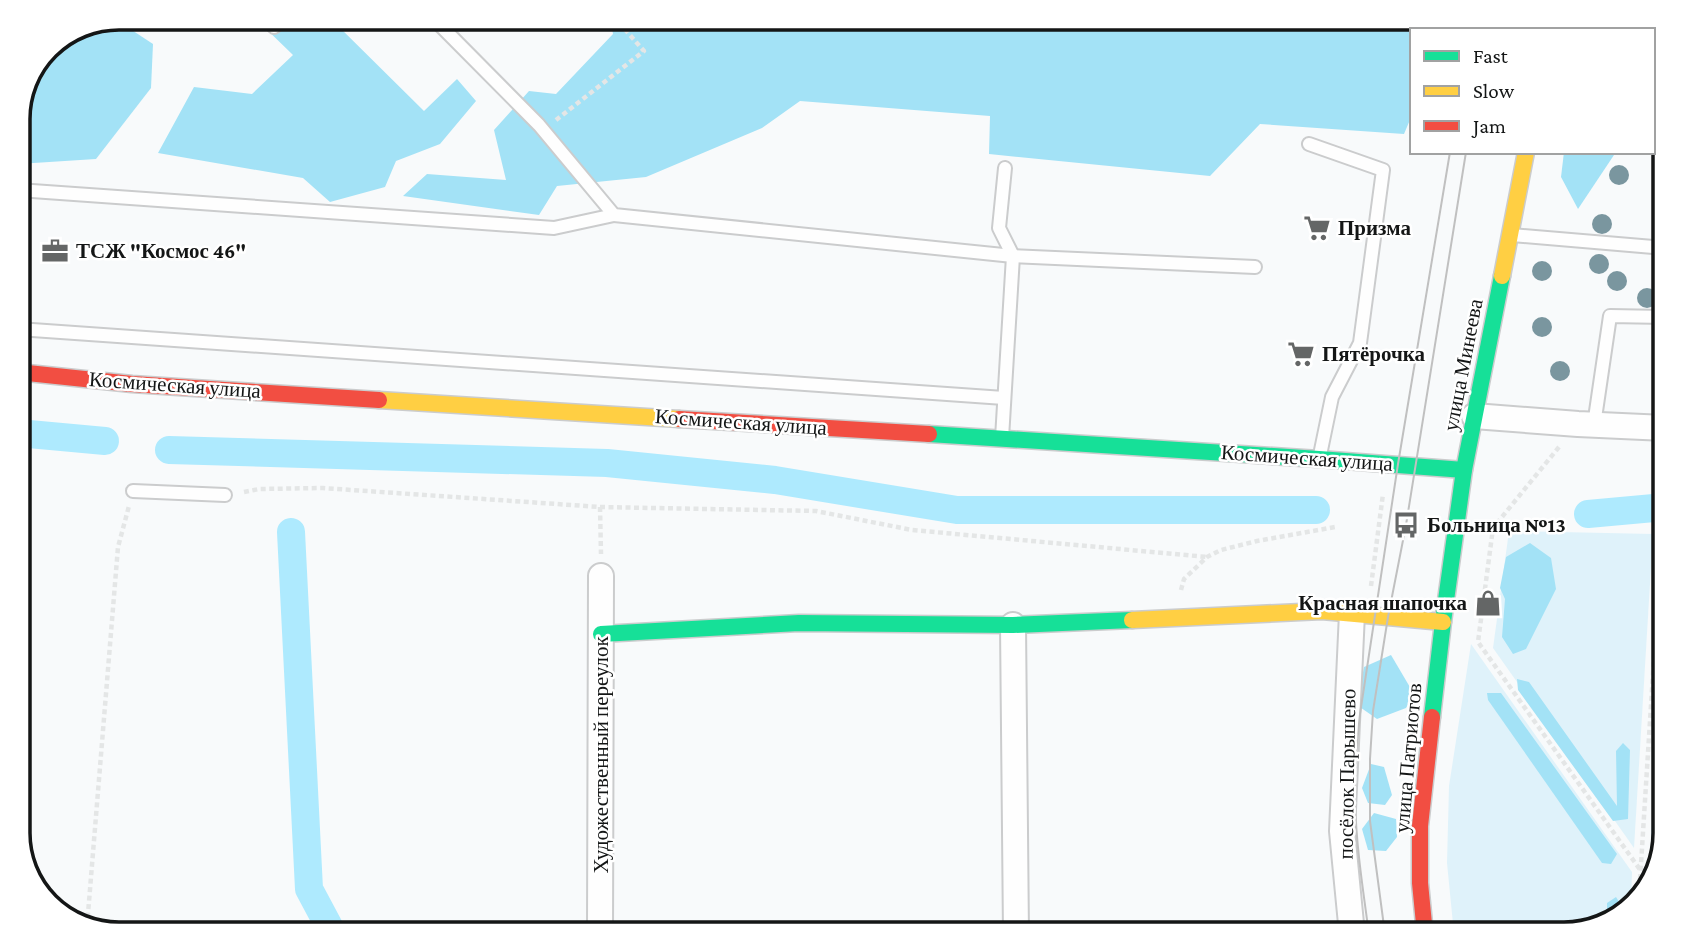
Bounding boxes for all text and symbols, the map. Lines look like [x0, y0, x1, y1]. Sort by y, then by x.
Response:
legend [1410, 28, 1655, 154]
text: Fast [1473, 44, 1509, 68]
text: Slow [1473, 79, 1515, 103]
text: Jam [1471, 114, 1506, 138]
supermarket icon: Призма [1302, 213, 1332, 243]
place label: Призма [1338, 216, 1411, 240]
office icon: ТСЖ "Космос 46" [40, 236, 70, 266]
place label: ТСЖ "Космос 46" [76, 239, 246, 263]
street label: улица Минеева [1438, 296, 1488, 433]
supermarket icon: Пятёрочка [1286, 339, 1316, 369]
place label: Пятёрочка [1322, 342, 1426, 366]
street label: Космическая улица [88, 367, 262, 403]
street label: Космическая улица [654, 404, 828, 440]
street label: Космическая улица [1220, 440, 1394, 476]
bus stop icon: Больница №13 [1391, 510, 1421, 540]
place label: Больница №13 [1427, 513, 1566, 537]
shop icon: Красная шапочка [1473, 588, 1503, 618]
place label: Красная шапочка [1298, 591, 1467, 615]
street label: Художественный переулок [589, 636, 613, 874]
street label: улица Патриотов [1389, 682, 1427, 834]
street label: посёлок Парышево [1334, 688, 1360, 860]

